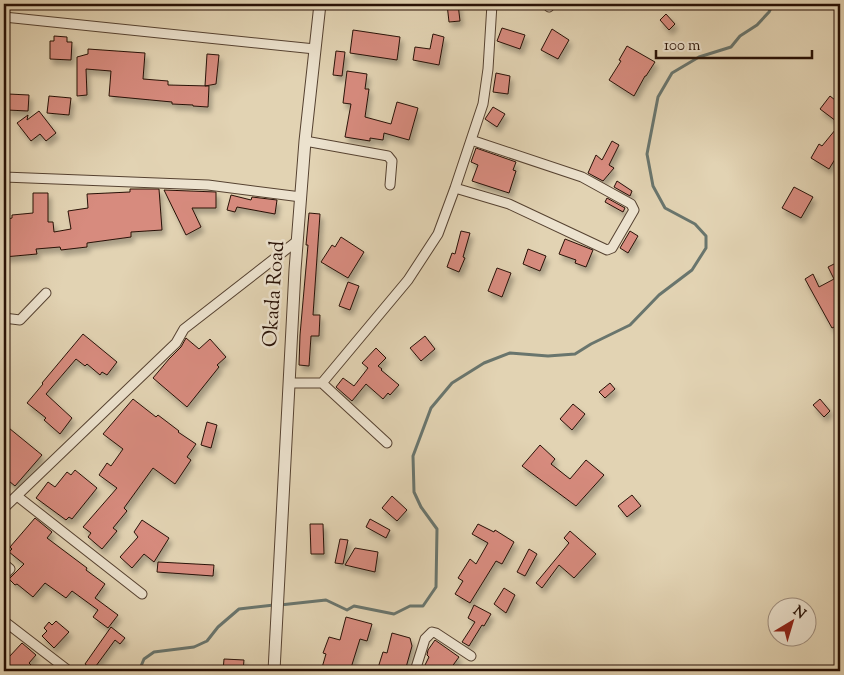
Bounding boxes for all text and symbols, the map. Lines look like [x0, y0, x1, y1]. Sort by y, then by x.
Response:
scale bar [656, 28, 813, 60]
text: 100 m [664, 36, 701, 57]
street label: Okada Road [257, 240, 293, 348]
north arrow [766, 598, 816, 648]
text: N [788, 602, 809, 625]

